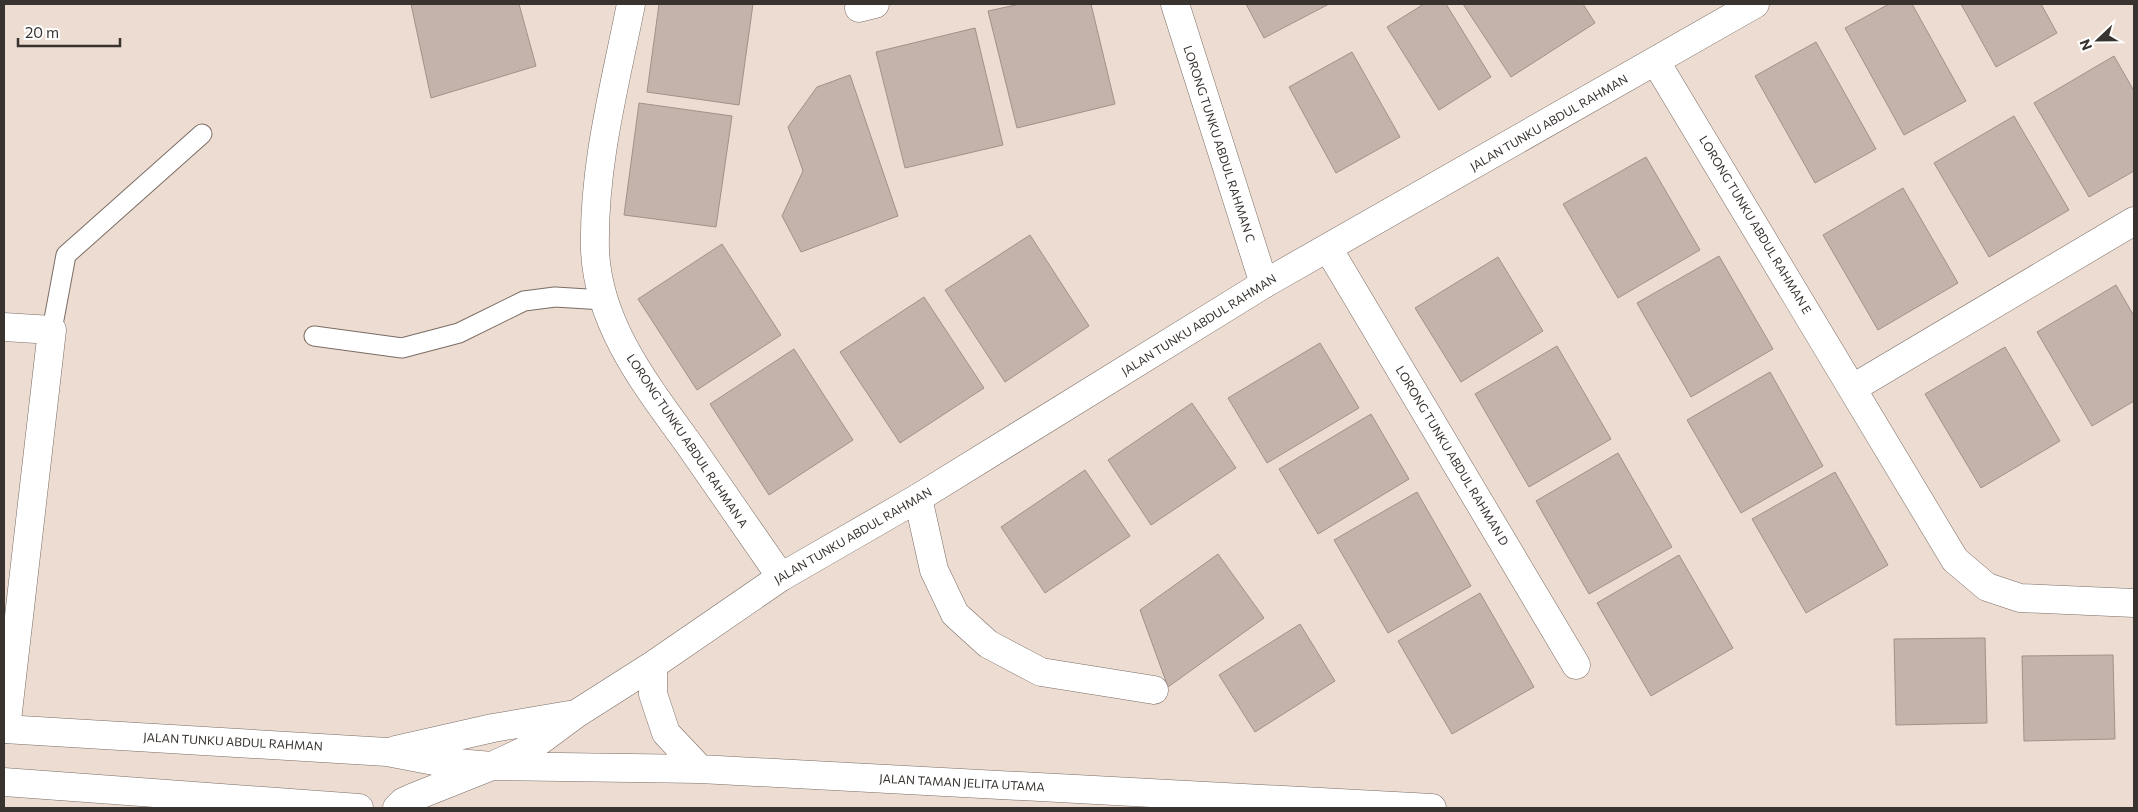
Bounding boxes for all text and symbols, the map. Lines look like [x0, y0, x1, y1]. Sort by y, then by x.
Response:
scale bar [18, 15, 120, 47]
north arrow [2073, 15, 2123, 65]
text: 20 m [25, 23, 59, 41]
text: N [2076, 37, 2095, 53]
street label: LORONG TUNKU ABDUL RAHMAN C [1181, 43, 1258, 244]
street label: JALAN TUNKU ABDUL RAHMAN [1467, 71, 1630, 174]
street label: LORONG TUNKU ABDUL RAHMAN E [1697, 133, 1815, 316]
street label: JALAN TUNKU ABDUL RAHMAN [1119, 271, 1279, 379]
street label: LORONG TUNKU ABDUL RAHMAN A [624, 351, 751, 530]
street label: LORONG TUNKU ABDUL RAHMAN D [1394, 363, 1512, 548]
street label: JALAN TUNKU ABDUL RAHMAN [771, 484, 934, 587]
street label: JALAN TUNKU ABDUL RAHMAN [143, 729, 323, 754]
street label: JALAN TAMAN JELITA UTAMA [879, 771, 1045, 794]

